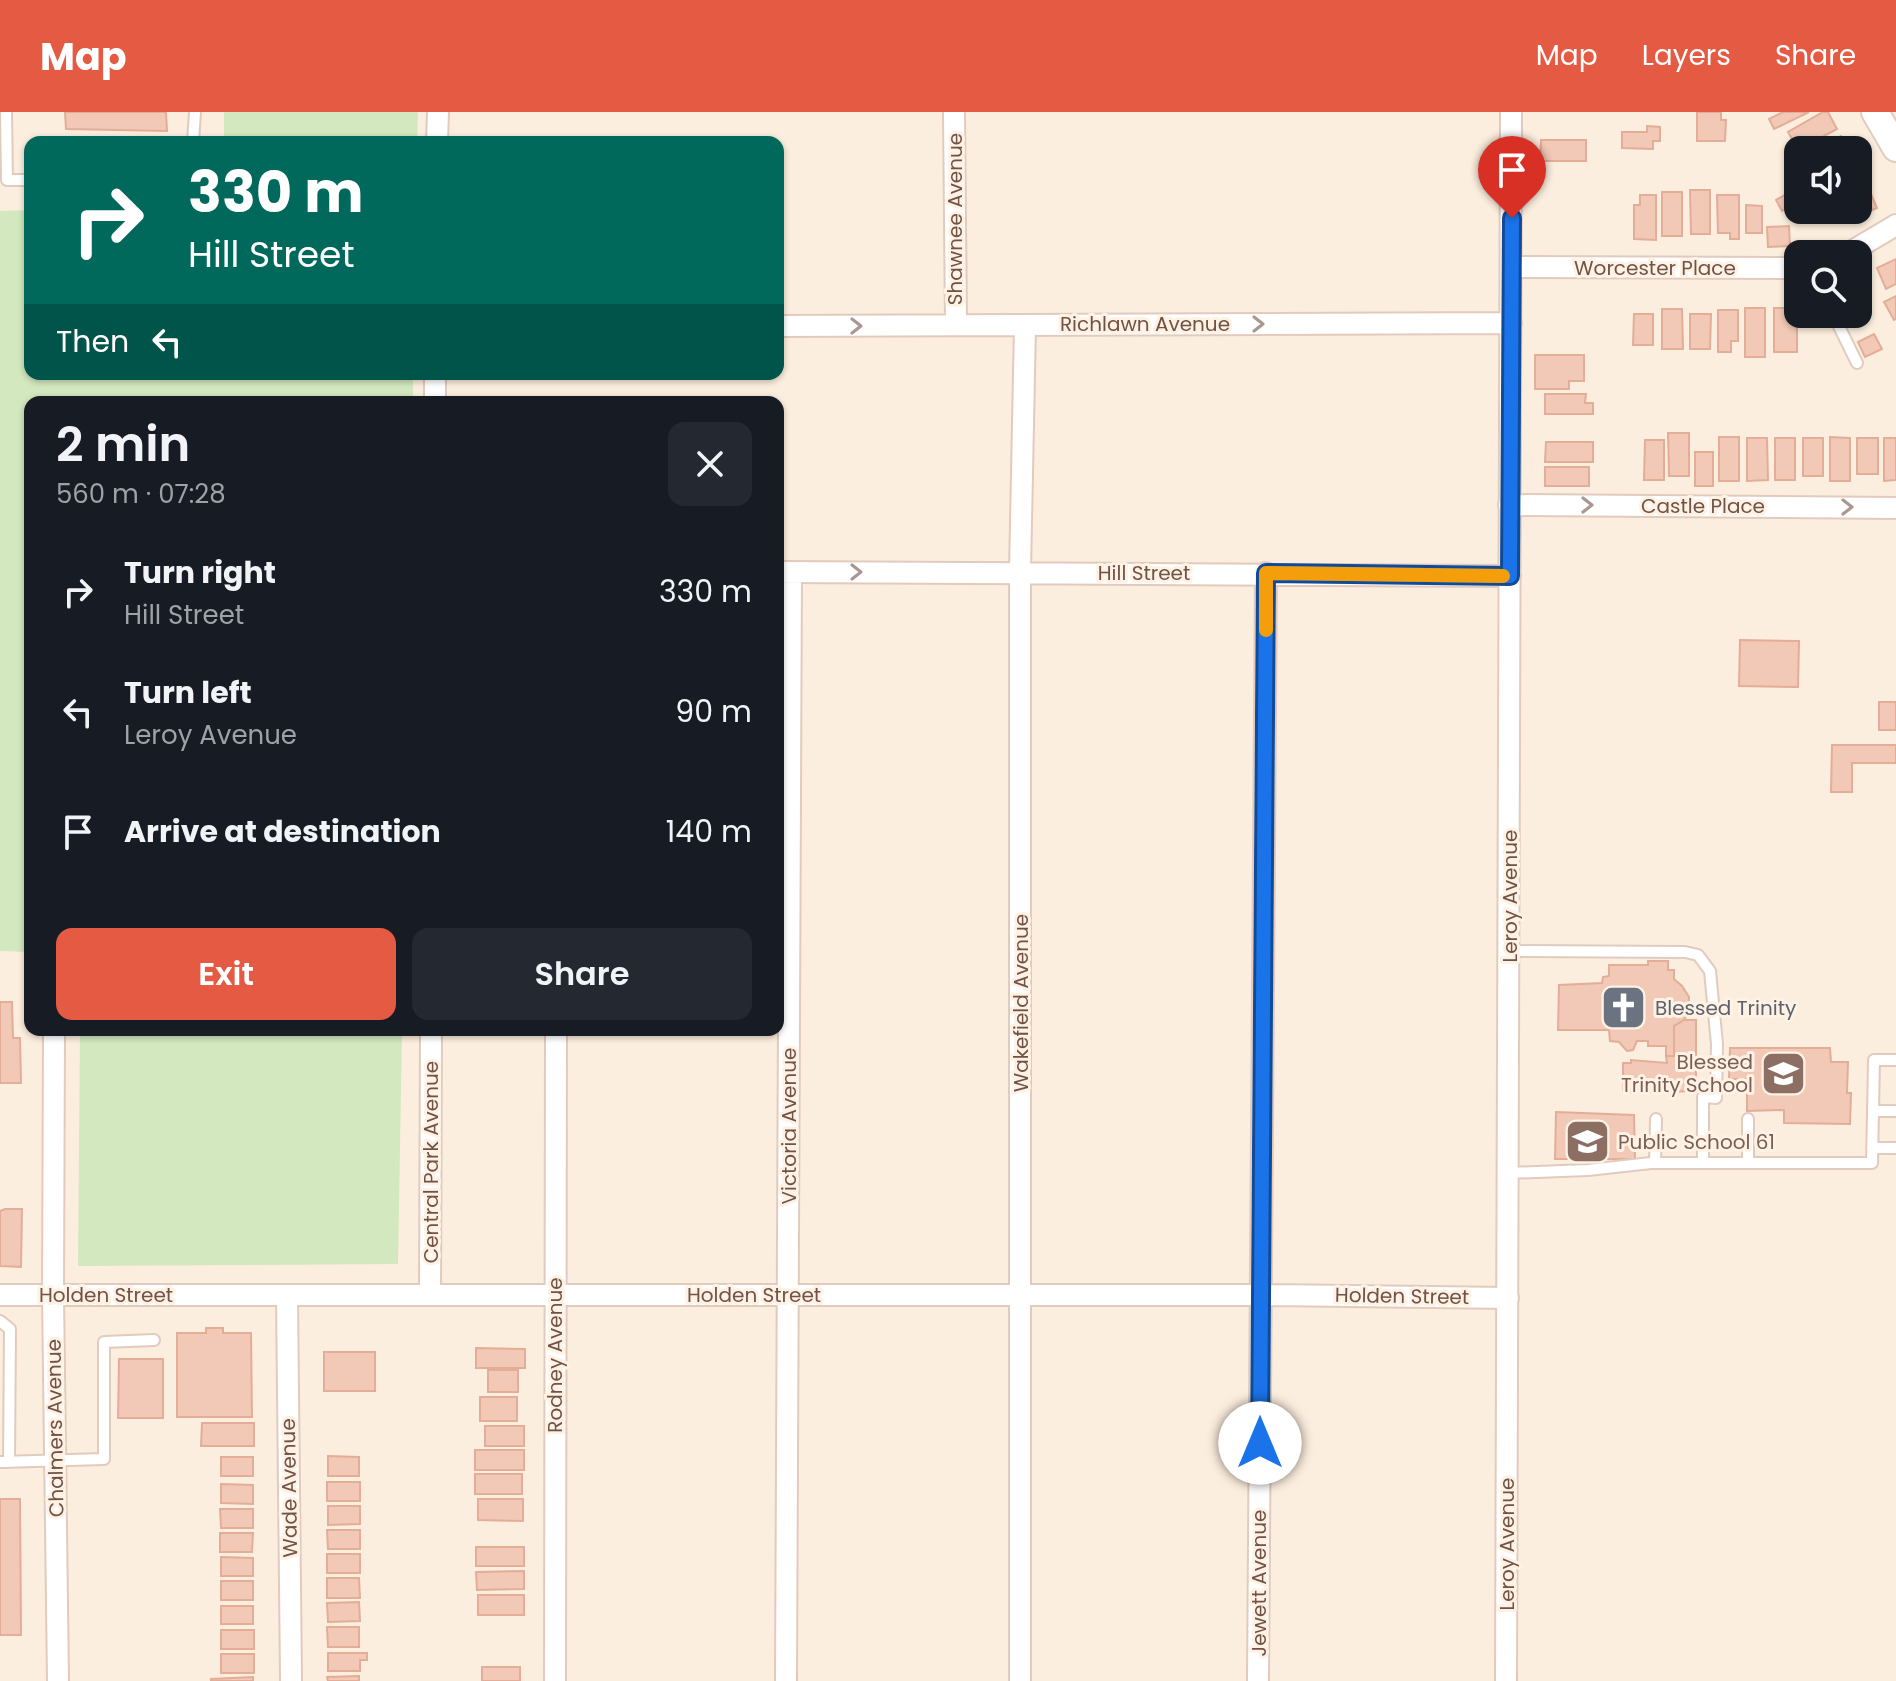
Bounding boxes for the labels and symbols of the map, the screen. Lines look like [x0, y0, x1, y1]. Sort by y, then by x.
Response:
street label: Shawnee Avenue [941, 133, 969, 305]
pin [1478, 136, 1546, 218]
street label: Worcester Place [1574, 254, 1736, 282]
street label: Richlawn Avenue [1060, 310, 1230, 338]
one-way arrow [1252, 315, 1265, 333]
one-way arrow [850, 317, 863, 335]
street label: Castle Place [1641, 492, 1765, 520]
one-way arrow [1581, 497, 1594, 514]
one-way arrow [1841, 499, 1854, 516]
street label: Hill Street [1098, 559, 1190, 587]
one-way arrow [850, 563, 863, 581]
street label: Leroy Avenue [1496, 830, 1524, 963]
street label: Wakefield Avenue [1007, 914, 1035, 1092]
church icon: Blessed Trinity [1600, 984, 1648, 1032]
place label: Blessed Trinity [1655, 994, 1796, 1022]
street label: Victoria Avenue [775, 1048, 803, 1205]
place label: Blessed Trinity School [1621, 1048, 1753, 1099]
school or university icon: Blessed Trinity School [1760, 1049, 1808, 1097]
street label: Central Park Avenue [417, 1061, 445, 1263]
school or university icon: Public School 61 [1563, 1118, 1611, 1166]
place label: Public School 61 [1618, 1128, 1775, 1156]
street label: Rodney Avenue [541, 1277, 569, 1433]
street label: Holden Street [39, 1281, 173, 1309]
street label: Holden Street [687, 1281, 821, 1309]
street label: Holden Street [1335, 1281, 1469, 1311]
street label: Chalmers Avenue [39, 1339, 71, 1517]
position arrow [1218, 1401, 1302, 1485]
street label: Wade Avenue [274, 1418, 304, 1558]
street label: Leroy Avenue [1493, 1478, 1521, 1611]
street label: Jewett Avenue [1245, 1510, 1273, 1656]

